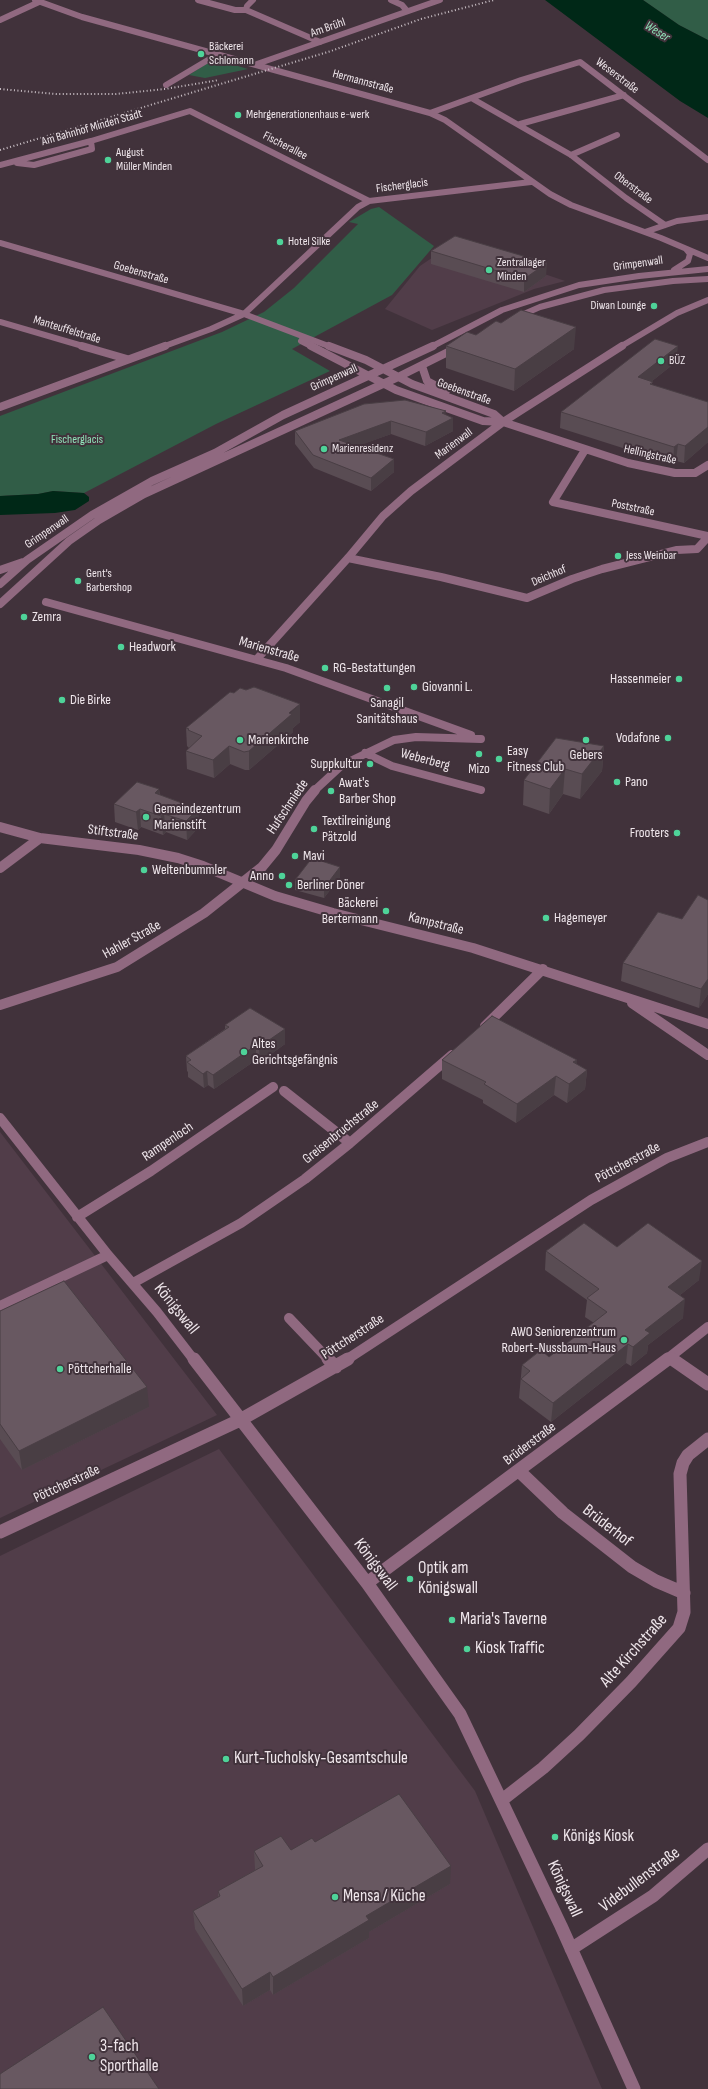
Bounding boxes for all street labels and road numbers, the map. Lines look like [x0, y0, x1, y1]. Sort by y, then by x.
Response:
street label: Am Brühl [309, 15, 347, 41]
street label: Weserstraße [592, 55, 642, 97]
street label: Hermannstraße [331, 67, 395, 97]
street label: Am Bahnhof Minden Stadt [40, 107, 144, 149]
street label: Fischerallee [260, 129, 310, 163]
street label: Oberstraße [611, 169, 655, 207]
street label: Fischerglacis [375, 176, 429, 196]
street label: Grimpenwall [612, 253, 664, 275]
street label: Goebenstraße [112, 258, 170, 288]
street label: Manteuffelstraße [32, 313, 102, 347]
street label: Grimpenwall [308, 361, 360, 395]
street label: Goebenstraße [435, 376, 493, 408]
street label: Marienwall [432, 425, 476, 463]
street label: Hellingstraße [622, 442, 678, 468]
street label: Poststraße [610, 496, 656, 520]
street label: Grimpenwall [22, 512, 72, 552]
street label: Deichhof [529, 562, 569, 590]
street label: Marienstraße [237, 633, 301, 667]
street label: Weberberg [398, 745, 452, 775]
street label: Hufschmiede [264, 776, 312, 838]
street label: Stiftstraße [87, 822, 139, 844]
street label: Kampstraße [407, 909, 465, 939]
street label: Hahler Straße [100, 917, 164, 963]
street label: Greisenbruchstraße [300, 1096, 382, 1168]
street label: Rampenloch [139, 1119, 197, 1165]
street label: Pöttcherstraße [593, 1139, 663, 1187]
street label: Königswall [149, 1279, 203, 1339]
street label: Pöttcherstraße [319, 1311, 387, 1363]
street label: Brüderstraße [500, 1419, 560, 1469]
street label: Pöttcherstraße [31, 1461, 103, 1507]
street label: Brüderhof [578, 1500, 636, 1552]
street label: Königswall [349, 1535, 401, 1595]
street label: Alte Kirchstraße [596, 1610, 672, 1692]
street label: Videbullenstraße [596, 1843, 684, 1917]
street label: Königswall [542, 1858, 586, 1920]

